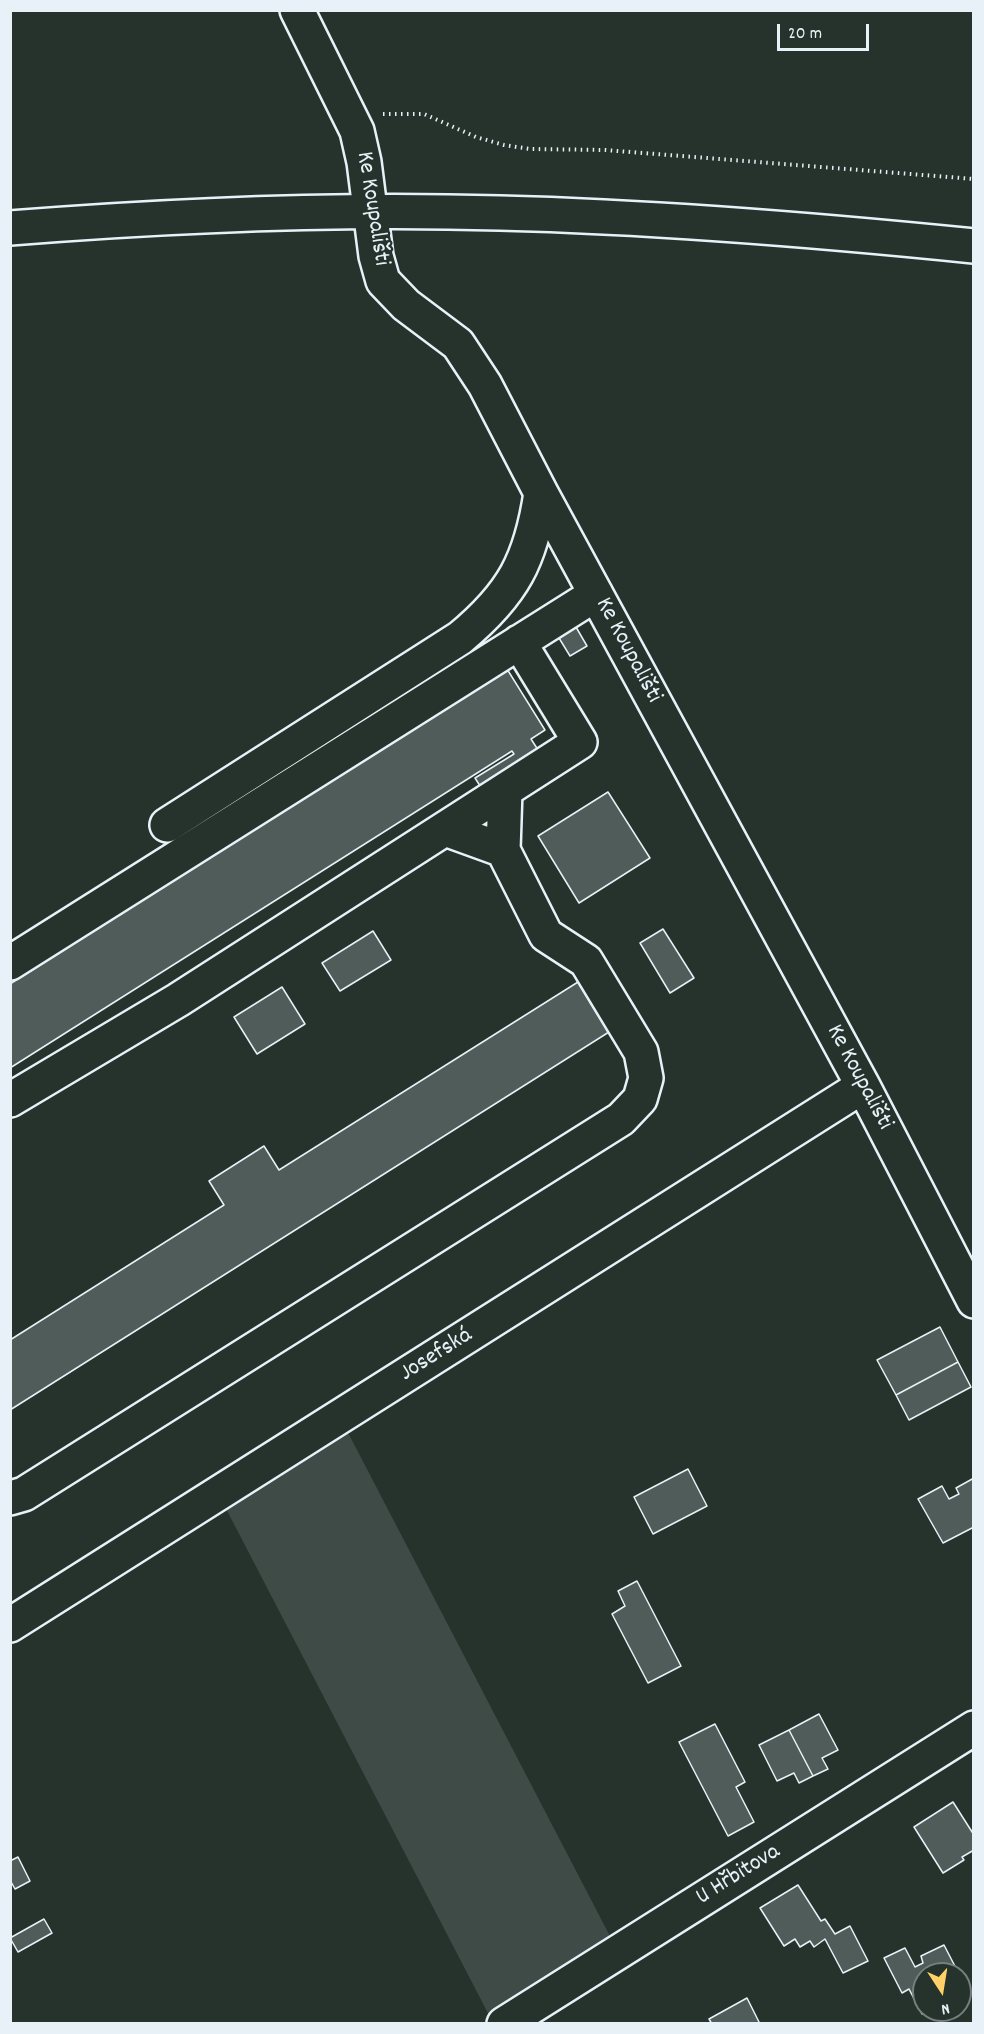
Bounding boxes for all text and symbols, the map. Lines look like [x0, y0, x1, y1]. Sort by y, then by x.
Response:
scale bar [780, 12, 872, 50]
text: 20 m [788, 22, 822, 47]
street label: Ke Koupališti [348, 150, 394, 268]
street label: Ke Koupališti [587, 593, 667, 709]
street label: Ke Koupališti [818, 1020, 898, 1136]
street label: Josefská [395, 1322, 479, 1390]
street label: U Hřbitova [692, 1839, 786, 1913]
north arrow [912, 1962, 972, 2022]
text: N [939, 1996, 952, 2020]

